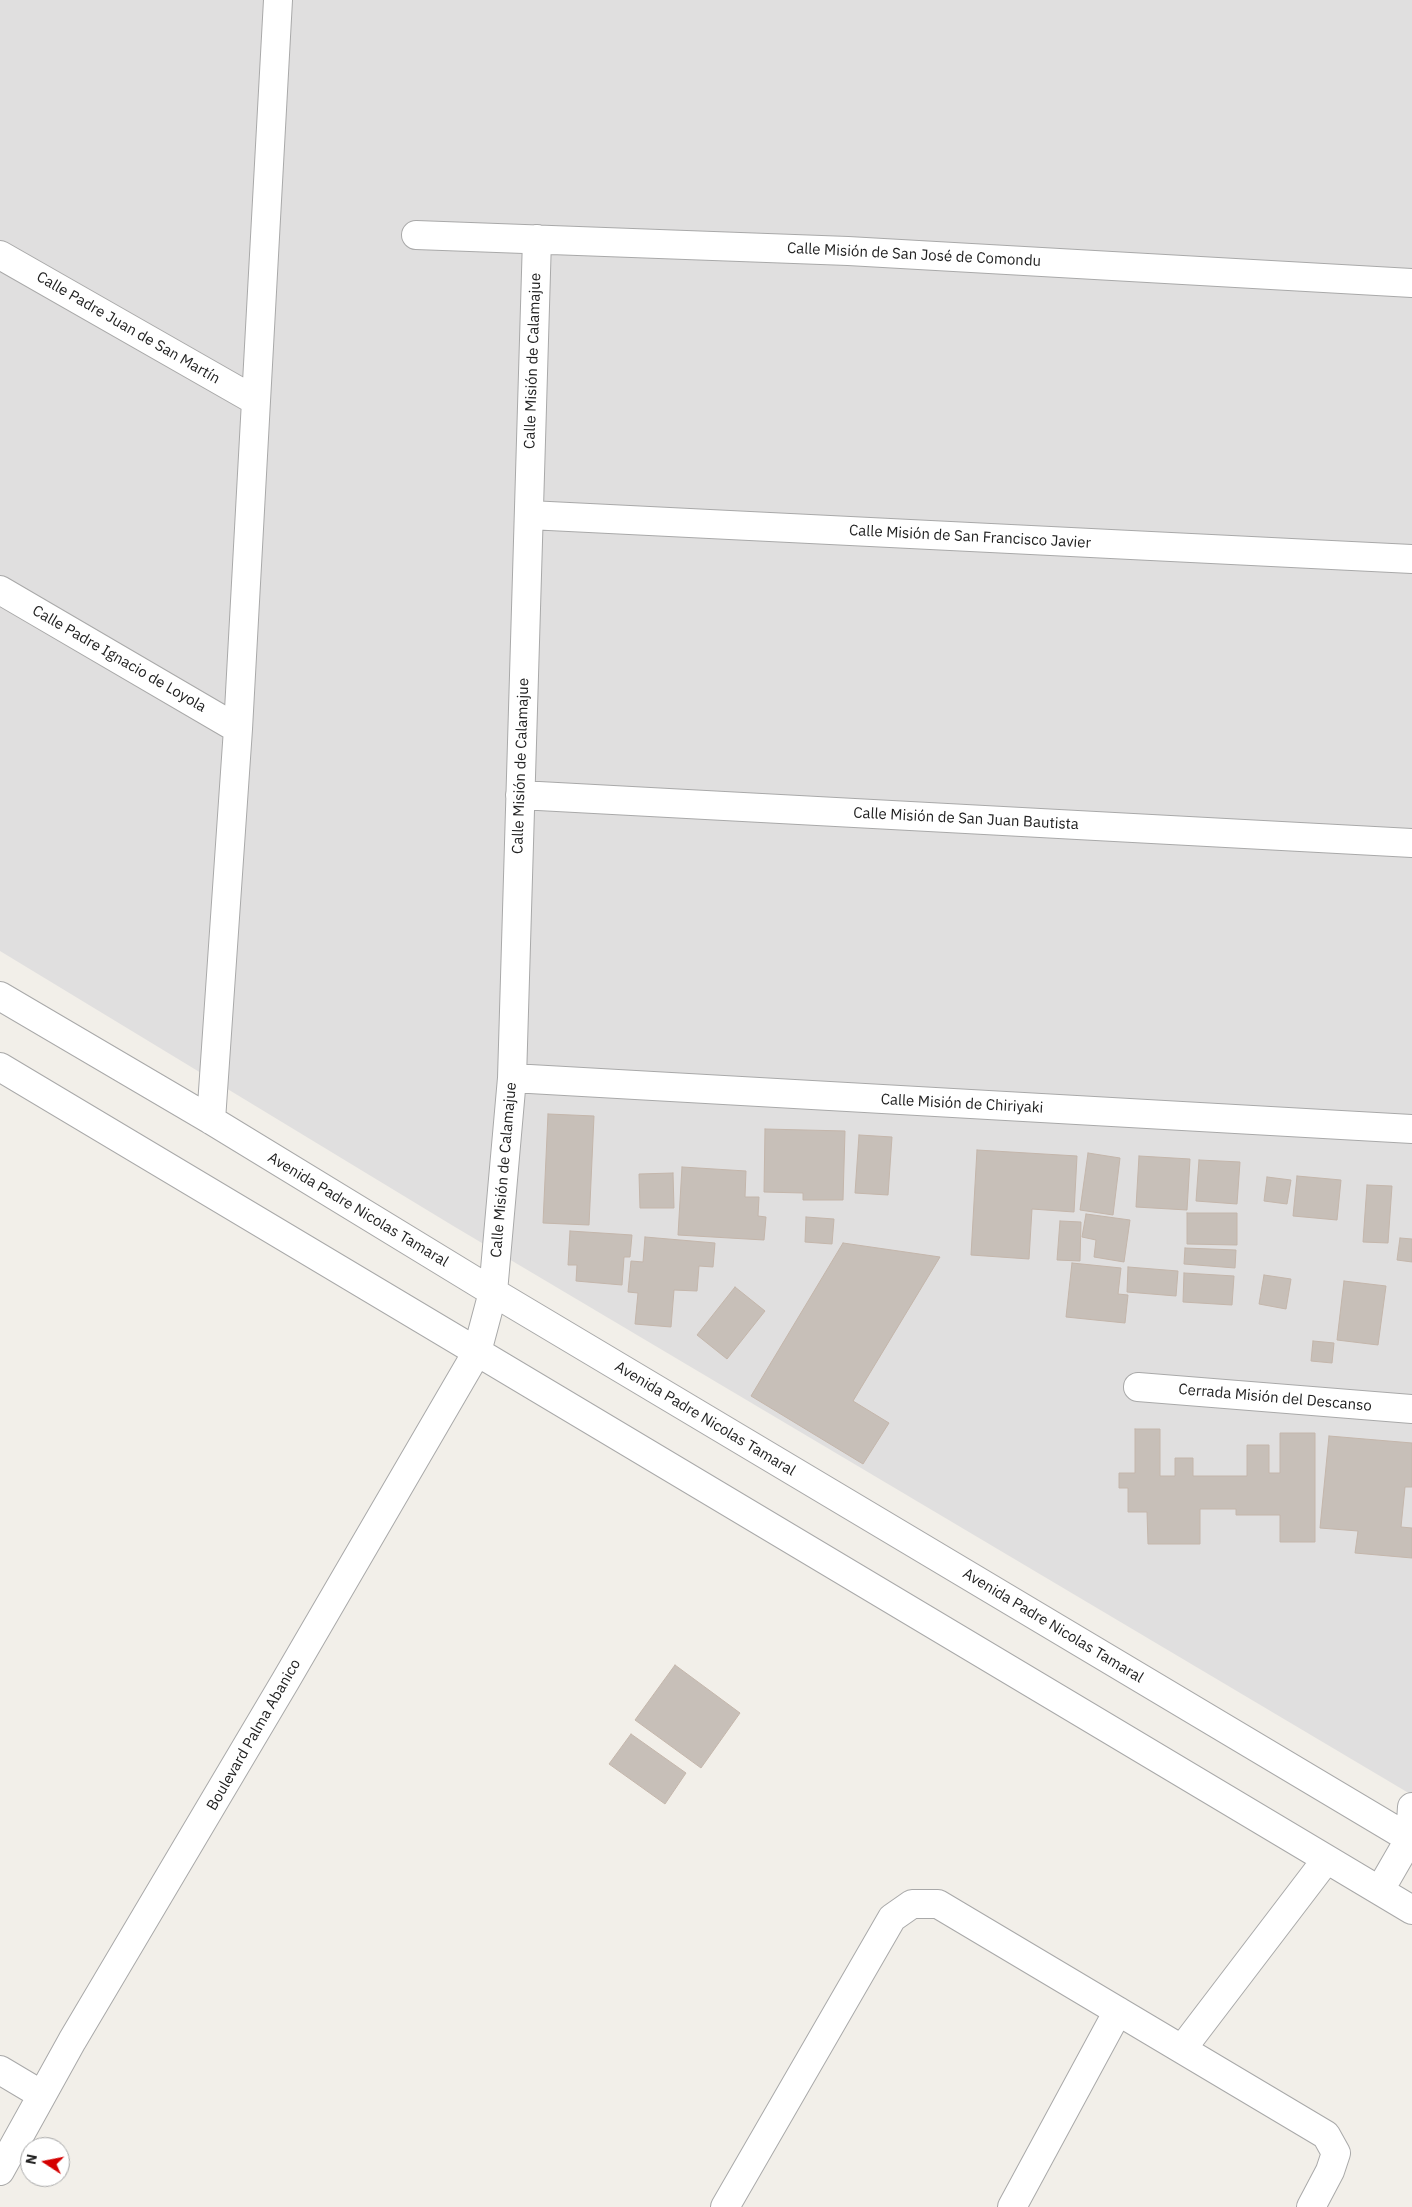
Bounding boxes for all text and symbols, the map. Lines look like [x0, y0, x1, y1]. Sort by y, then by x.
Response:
street label: Calle Misión de San José de Comondu [786, 239, 1042, 271]
street label: Calle Padre Juan de San Martín [33, 268, 223, 388]
street label: Calle Misión de Calamajue [521, 273, 545, 449]
street label: Calle Misión de San Francisco Javier [849, 522, 1091, 552]
street label: Calle Padre Ignacio de Loyola [29, 602, 209, 716]
street label: Calle Misión de Calamajue [509, 678, 533, 854]
street label: Calle Misión de San Juan Bautista [853, 804, 1079, 834]
street label: Calle Misión de Calamajue [487, 1081, 521, 1259]
street label: Calle Misión de Chiriyaki [880, 1091, 1044, 1117]
street label: Avenida Padre Nicolas Tamaral [264, 1149, 452, 1271]
street label: Avenida Padre Nicolas Tamaral [611, 1358, 799, 1480]
street label: Cerrada Misión del Descanso [1178, 1381, 1372, 1415]
street label: Avenida Padre Nicolas Tamaral [959, 1565, 1147, 1687]
street label: Boulevard Palma Abanico [203, 1656, 305, 1814]
north arrow [20, 2137, 70, 2187]
text: N [21, 2153, 41, 2166]

